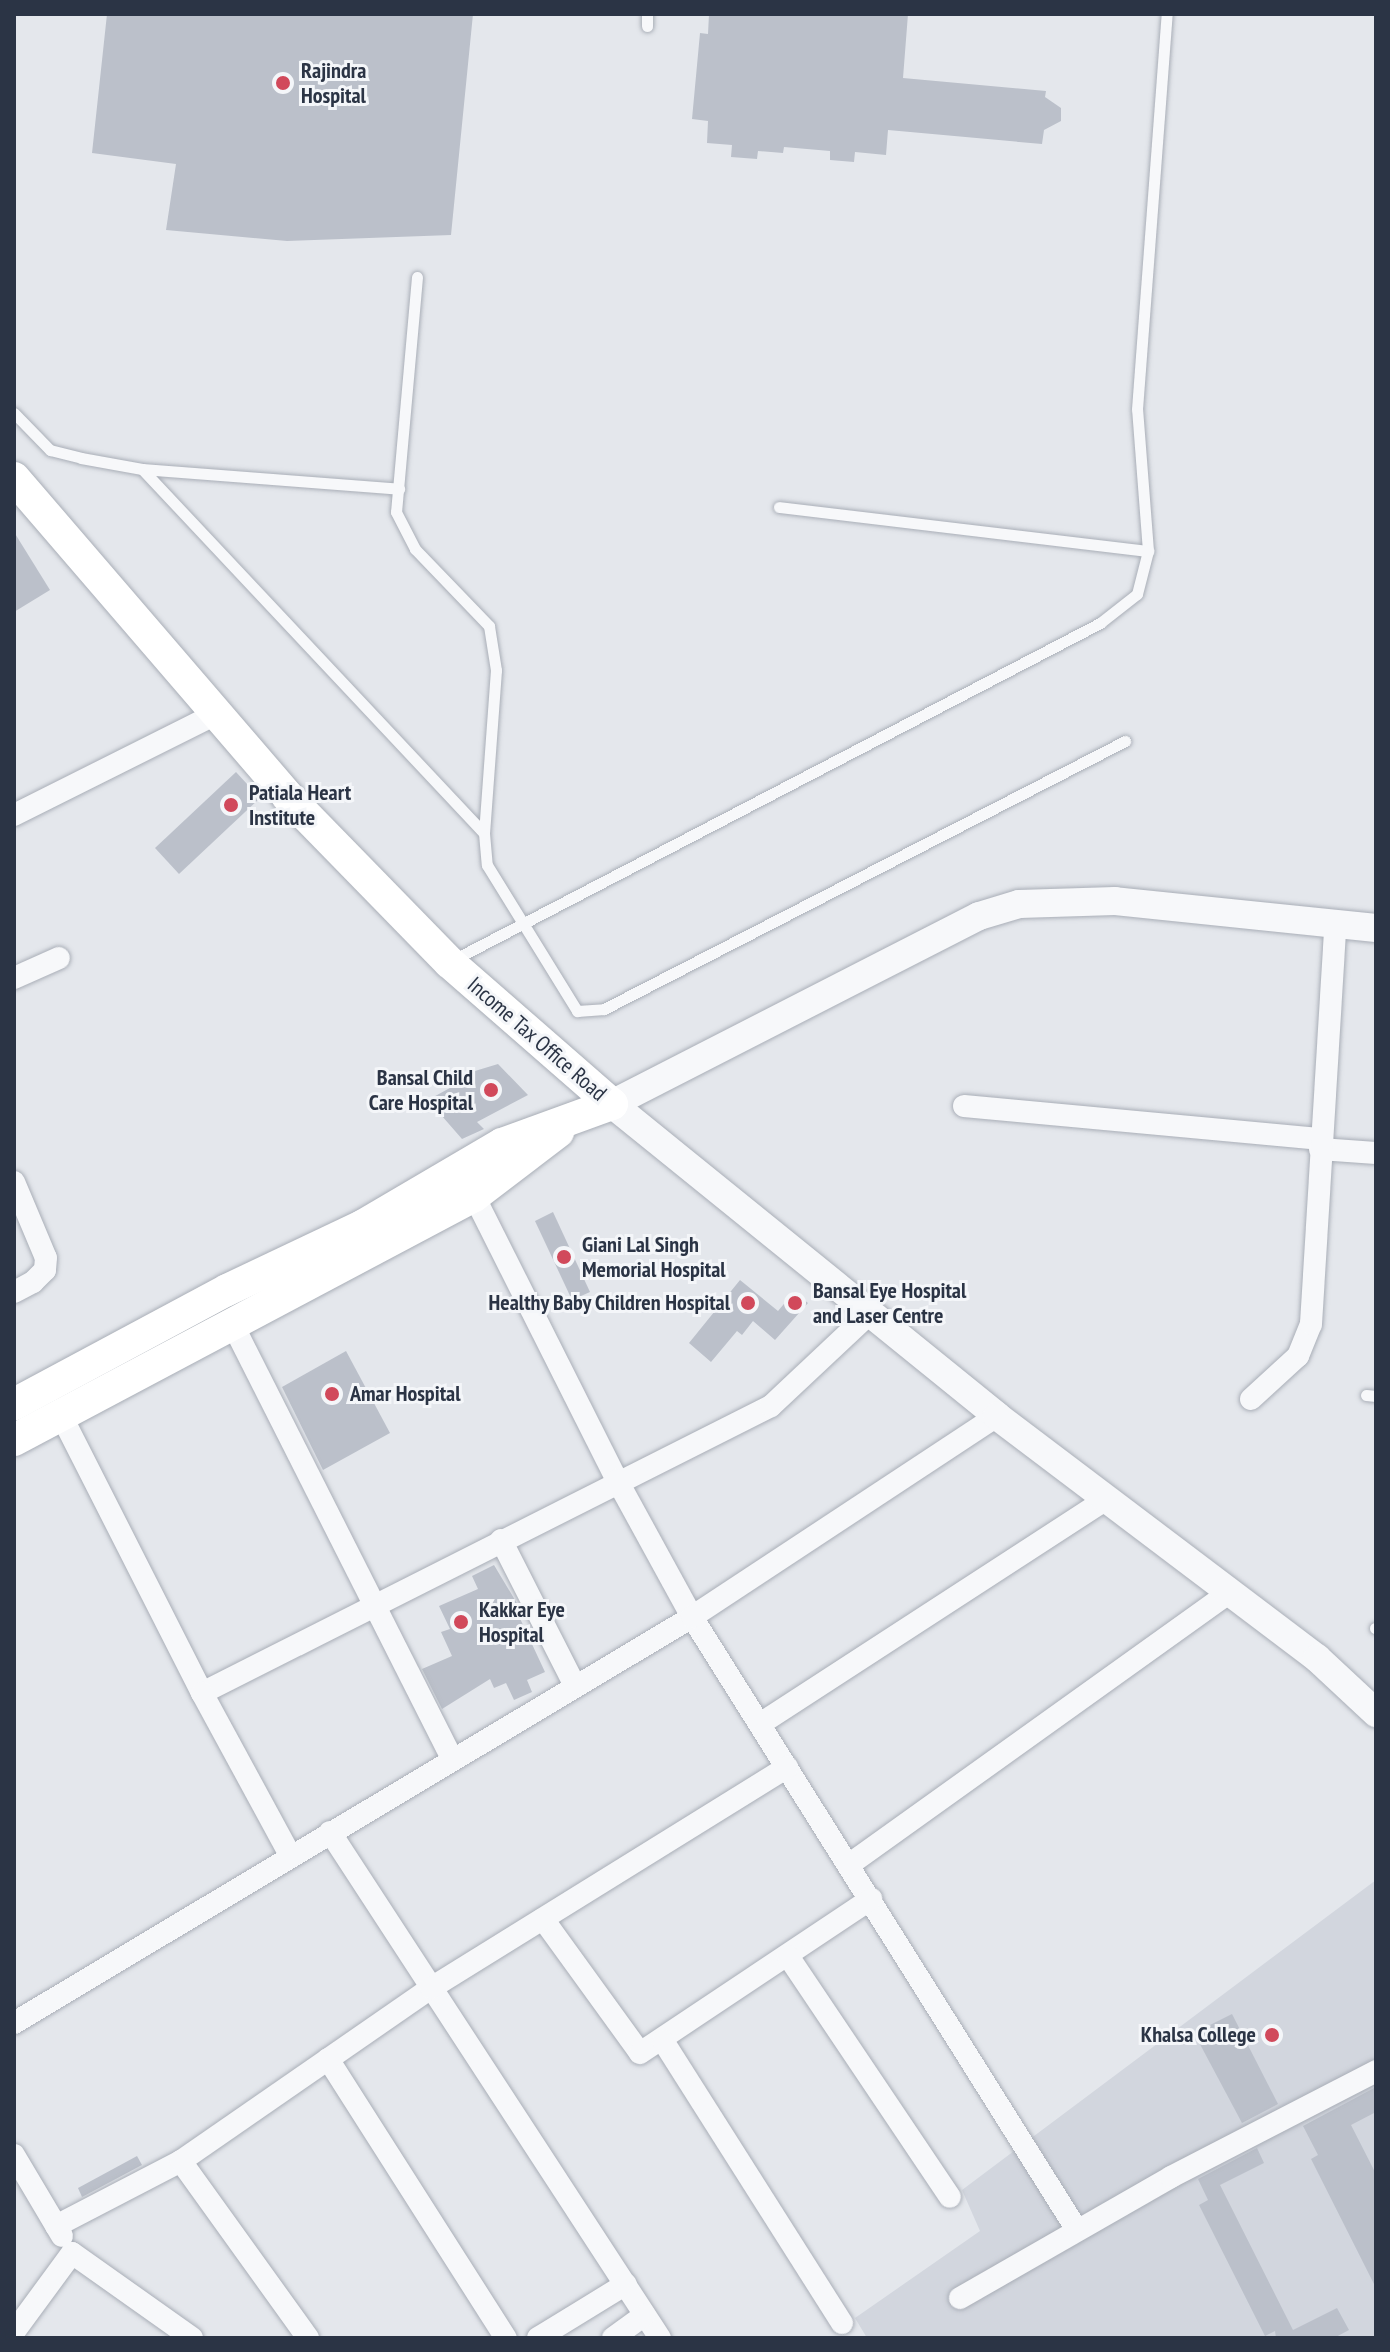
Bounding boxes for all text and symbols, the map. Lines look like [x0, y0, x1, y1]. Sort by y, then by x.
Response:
place label: Rajindra Hospital [301, 57, 366, 108]
marker: Rajindra Hospital [272, 72, 294, 94]
place label: Patiala Heart Institute [249, 779, 351, 830]
marker: Patiala Heart Institute [220, 794, 242, 816]
street label: Income Tax Office Road [462, 971, 612, 1107]
place label: Bansal Child Care Hospital [369, 1064, 473, 1116]
marker: Bansal Child Care Hospital [480, 1079, 502, 1101]
place label: Giani Lal Singh Memorial Hospital [582, 1231, 726, 1282]
marker: Giani Lal Singh Memorial Hospital [553, 1246, 575, 1268]
place label: Bansal Eye Hospital and Laser Centre [813, 1277, 966, 1328]
place label: Healthy Baby Children Hospital [487, 1290, 730, 1316]
marker: Healthy Baby Children Hospital [737, 1292, 759, 1314]
marker: Bansal Eye Hospital and Laser Centre [784, 1292, 806, 1314]
place label: Amar Hospital [350, 1381, 460, 1407]
marker: Amar Hospital [321, 1383, 343, 1405]
place label: Kakkar Eye Hospital [479, 1596, 565, 1648]
marker: Kakkar Eye Hospital [450, 1611, 472, 1633]
place label: Khalsa College [1141, 2022, 1256, 2048]
marker: Khalsa College [1263, 2026, 1281, 2044]

